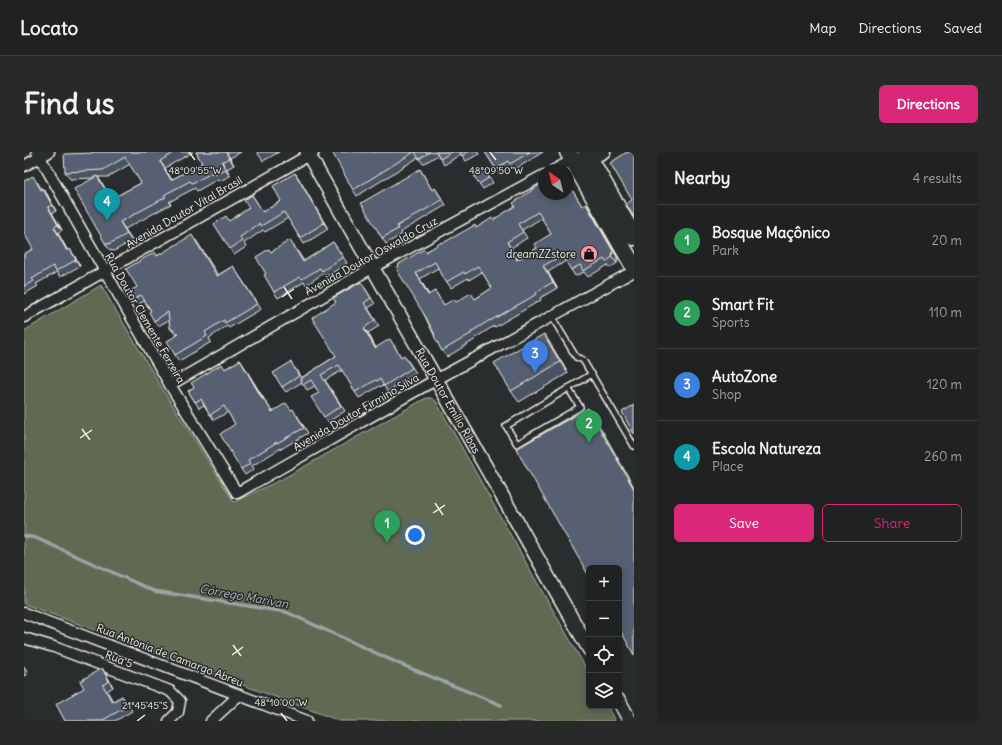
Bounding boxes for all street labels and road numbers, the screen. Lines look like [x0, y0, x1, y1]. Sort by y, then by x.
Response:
street label: Avenida Doutor Vital Brasil [123, 173, 245, 251]
street label: Avenida Doutor Oswaldo Cruz [302, 214, 440, 298]
street label: Rua Doutor Clemente Ferreira [102, 250, 188, 386]
street label: Rua Doutor Emílio Ribas [413, 346, 484, 456]
street label: Avenida Doutor Firmino Silva [291, 370, 421, 454]
street label: Rua Antonia de Camargo Abreu [94, 620, 246, 690]
street label: Rua 5 [103, 647, 135, 671]

